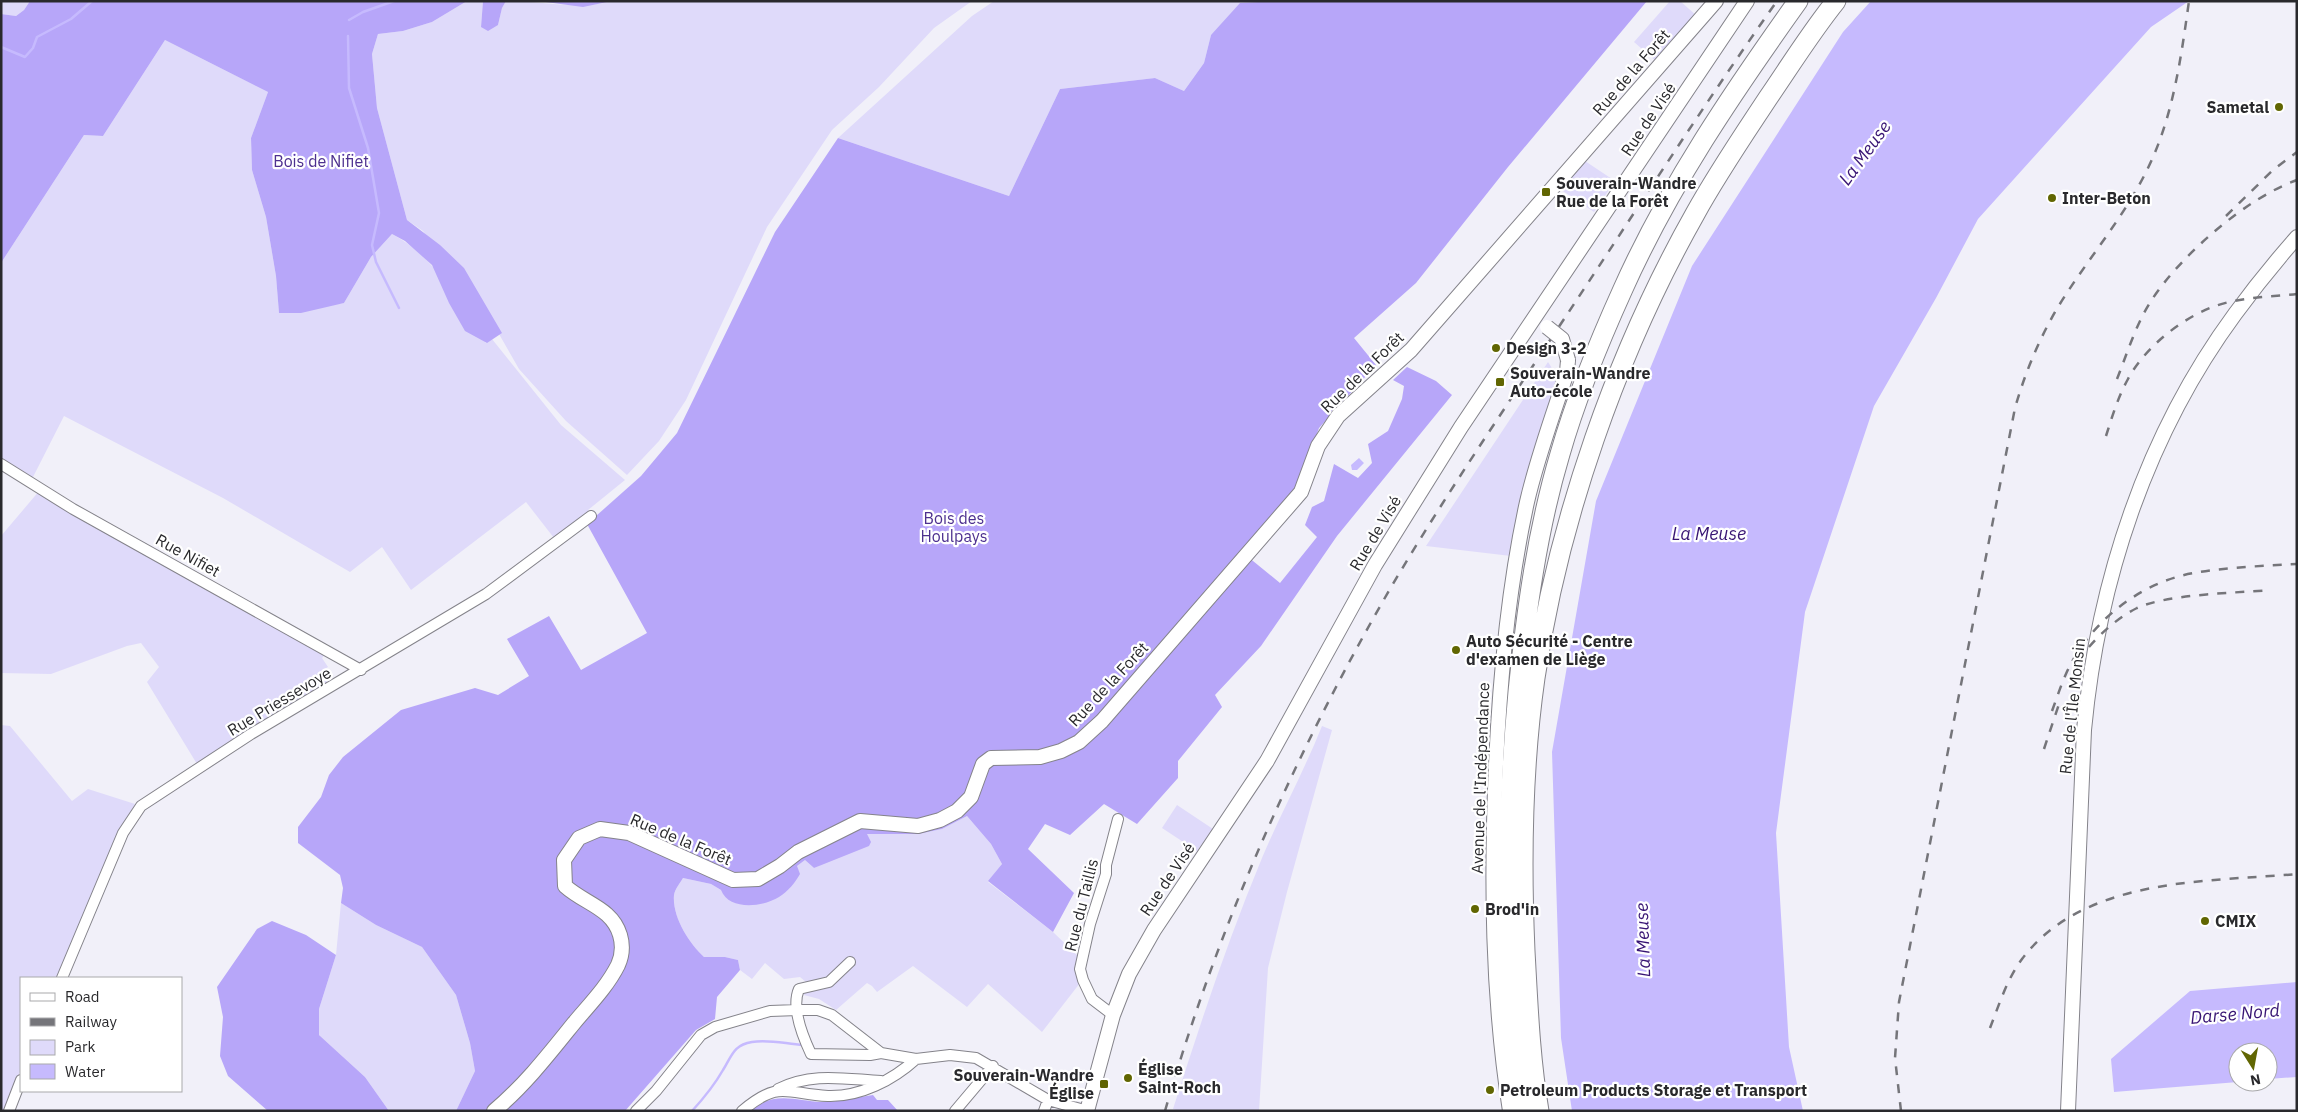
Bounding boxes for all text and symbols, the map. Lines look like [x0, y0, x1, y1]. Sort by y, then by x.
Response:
street label: Rue de la Forêt [1588, 25, 1674, 119]
street label: Rue de Visé [1616, 78, 1680, 159]
place label: Sametal [2207, 97, 2269, 117]
marker: Sametal [2273, 101, 2285, 113]
water label: La Meuse [1833, 116, 1896, 190]
park label: Bois de Nifiet [273, 151, 369, 171]
place label: Souverain-Wandre Rue de la Forêt [1556, 173, 1697, 211]
marker: Souverain-Wandre Rue de la Forêt [1540, 186, 1552, 198]
place label: Inter-Beton [2062, 188, 2151, 208]
marker: Inter-Beton [2046, 192, 2058, 204]
street label: Rue de la Forêt [1316, 327, 1408, 417]
place label: Design 3-2 [1506, 338, 1587, 358]
marker: Design 3-2 [1490, 342, 1502, 354]
place label: Souverain-Wandre Auto-école [1510, 363, 1651, 401]
marker: Souverain-Wandre Auto-école [1494, 376, 1506, 388]
street label: Rue de Visé [1345, 492, 1405, 574]
park label: Bois des Houlpays [920, 508, 988, 546]
water label: La Meuse [1672, 522, 1746, 545]
street label: Rue Nifiet [152, 529, 224, 581]
place label: Auto Sécurité - Centre d'examen de Liège [1466, 631, 1633, 669]
street label: Rue de l'Île Monsin [2055, 637, 2089, 775]
street label: Rue de la Forêt [1064, 638, 1152, 730]
marker: Auto Sécurité - Centre d'examen de Liège [1450, 644, 1462, 656]
street label: Rue Priessevoye [223, 662, 335, 740]
street label: Avenue de l'Indépendance [1467, 682, 1493, 874]
street label: Rue de la Forêt [627, 809, 735, 869]
street label: Rue de Visé [1135, 838, 1199, 919]
street label: Rue du Taillis [1060, 856, 1102, 954]
place label: Brod'in [1485, 899, 1539, 919]
water label: La Meuse [1630, 902, 1655, 978]
marker: Brod'in [1469, 903, 1481, 915]
place label: CMIX [2215, 911, 2256, 931]
marker: CMIX [2199, 915, 2211, 927]
legend [20, 977, 182, 1092]
text: Road [65, 987, 100, 1006]
water label: Darse Nord [2189, 998, 2281, 1029]
text: Railway [65, 1012, 118, 1031]
text: Park [65, 1037, 95, 1056]
north arrow [2228, 1042, 2278, 1092]
place label: Église Saint-Roch [1138, 1058, 1221, 1097]
text: Water [65, 1062, 106, 1081]
place label: Souverain-Wandre Église [953, 1065, 1094, 1103]
text: N [2249, 1070, 2262, 1090]
marker: Église Saint-Roch [1122, 1072, 1134, 1084]
marker: Souverain-Wandre Église [1098, 1078, 1110, 1090]
place label: Petroleum Products Storage et Transport [1500, 1080, 1807, 1100]
marker: Petroleum Products Storage et Transport [1484, 1084, 1496, 1096]

